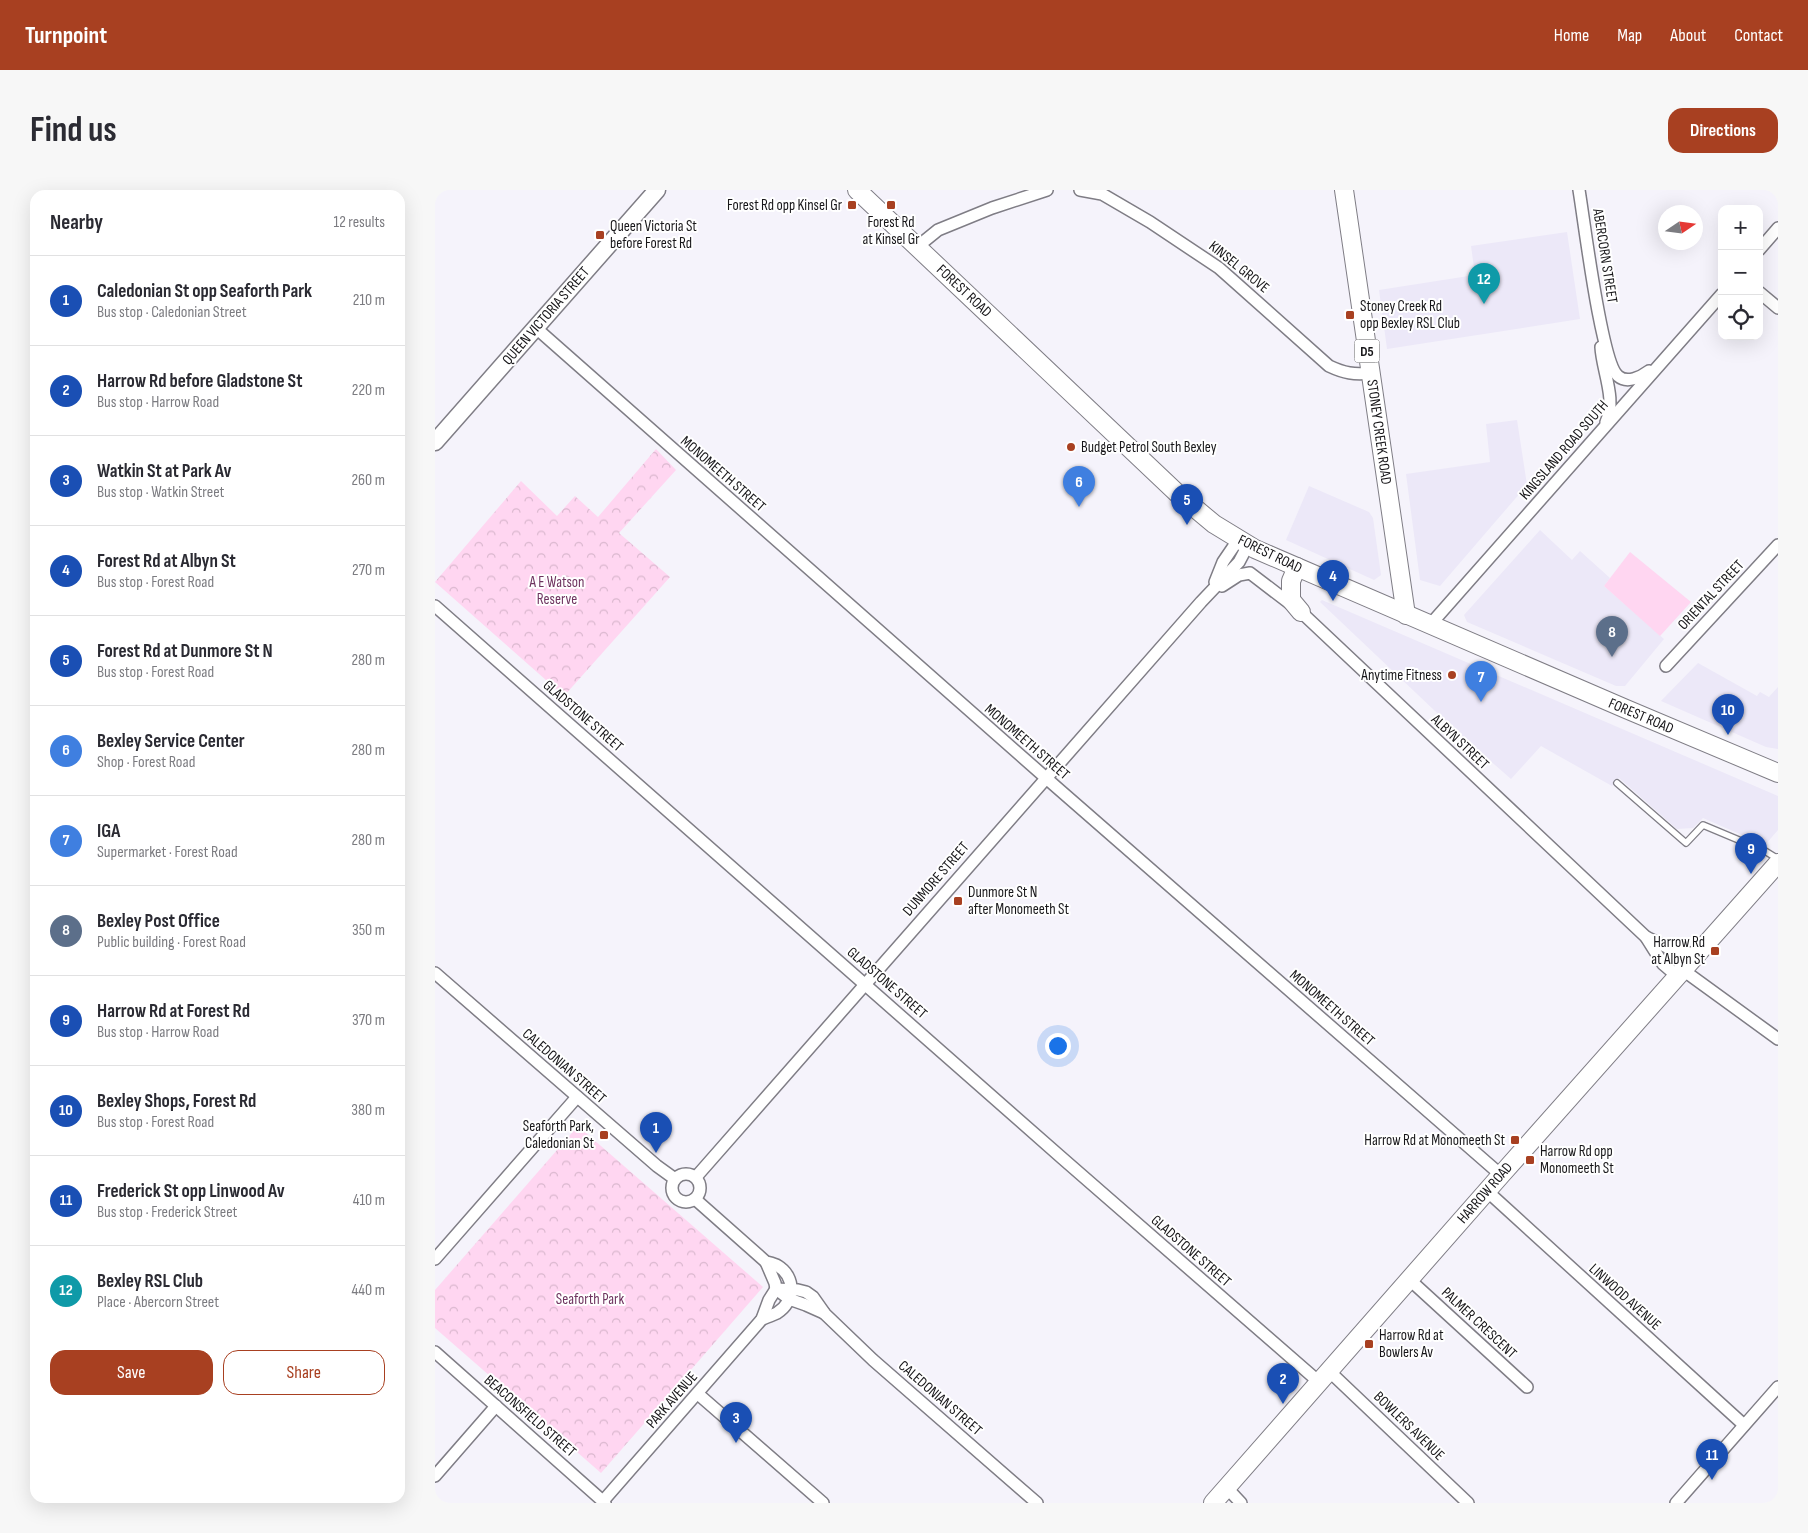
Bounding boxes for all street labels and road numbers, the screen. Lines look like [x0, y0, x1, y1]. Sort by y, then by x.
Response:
street label: ABERCORN STREET [1588, 206, 1622, 305]
street label: KINSEL GROVE [1205, 237, 1273, 297]
street label: FOREST ROAD [932, 261, 996, 321]
street label: QUEEN VICTORIA STREET [498, 263, 594, 369]
road number: D5 [1355, 340, 1379, 362]
street label: STONEY CREEK ROAD [1362, 378, 1396, 486]
street label: KINGSLAND ROAD SOUTH [1515, 396, 1613, 504]
street label: MONOMEETH STREET [677, 432, 769, 516]
street label: FOREST ROAD [1235, 530, 1305, 578]
street label: ORIENTAL STREET [1674, 556, 1748, 634]
street label: GLADSTONE STREET [539, 676, 627, 756]
street label: FOREST ROAD [1606, 694, 1676, 738]
street label: MONOMEETH STREET [981, 700, 1073, 784]
street label: ALBYN STREET [1426, 710, 1493, 774]
street label: DUNMORE STREET [899, 838, 973, 920]
street label: GLADSTONE STREET [843, 943, 931, 1023]
street label: MONOMEETH STREET [1286, 966, 1378, 1050]
street label: CALEDONIAN STREET [518, 1024, 610, 1108]
street label: HARROW ROAD [1453, 1158, 1517, 1228]
street label: GLADSTONE STREET [1147, 1211, 1235, 1291]
street label: LINWOOD AVENUE [1585, 1260, 1665, 1334]
street label: PALMER CRESCENT [1437, 1283, 1521, 1363]
street label: CALEDONIAN STREET [894, 1356, 986, 1440]
street label: PARK AVENUE [642, 1368, 702, 1432]
street label: BEACONSFIELD STREET [480, 1371, 580, 1461]
street label: BOWLERS AVENUE [1370, 1387, 1448, 1465]

